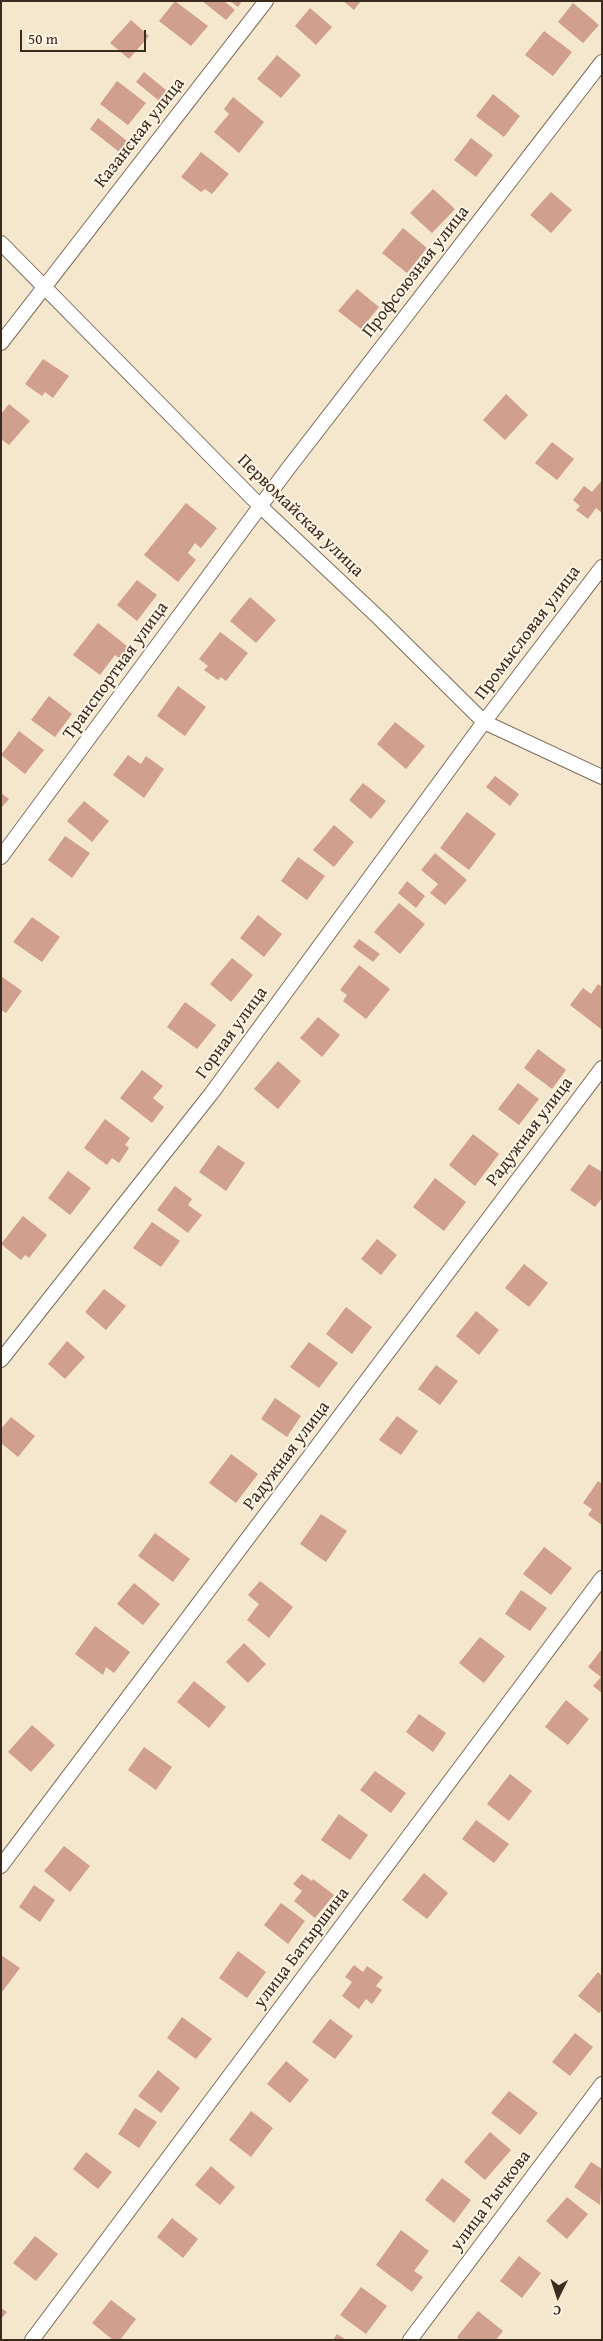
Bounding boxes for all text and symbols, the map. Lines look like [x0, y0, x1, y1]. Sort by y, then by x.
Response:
scale bar [22, 20, 149, 52]
text: 50 m [28, 28, 58, 49]
street label: Казанская улица [90, 74, 190, 192]
street label: Профсоюзная улица [358, 202, 474, 342]
street label: Первомайская улица [232, 450, 368, 582]
street label: Промысловая улица [471, 562, 585, 704]
street label: Транспортная улица [59, 598, 173, 744]
street label: Горная улица [191, 983, 273, 1083]
street label: Радужная улица [482, 1073, 578, 1191]
street label: Радужная улица [239, 1397, 335, 1515]
street label: улица Батыршина [250, 1883, 354, 2013]
street label: улица Рычкова [446, 2146, 536, 2256]
north arrow [533, 2271, 583, 2321]
text: С [552, 2301, 562, 2321]

